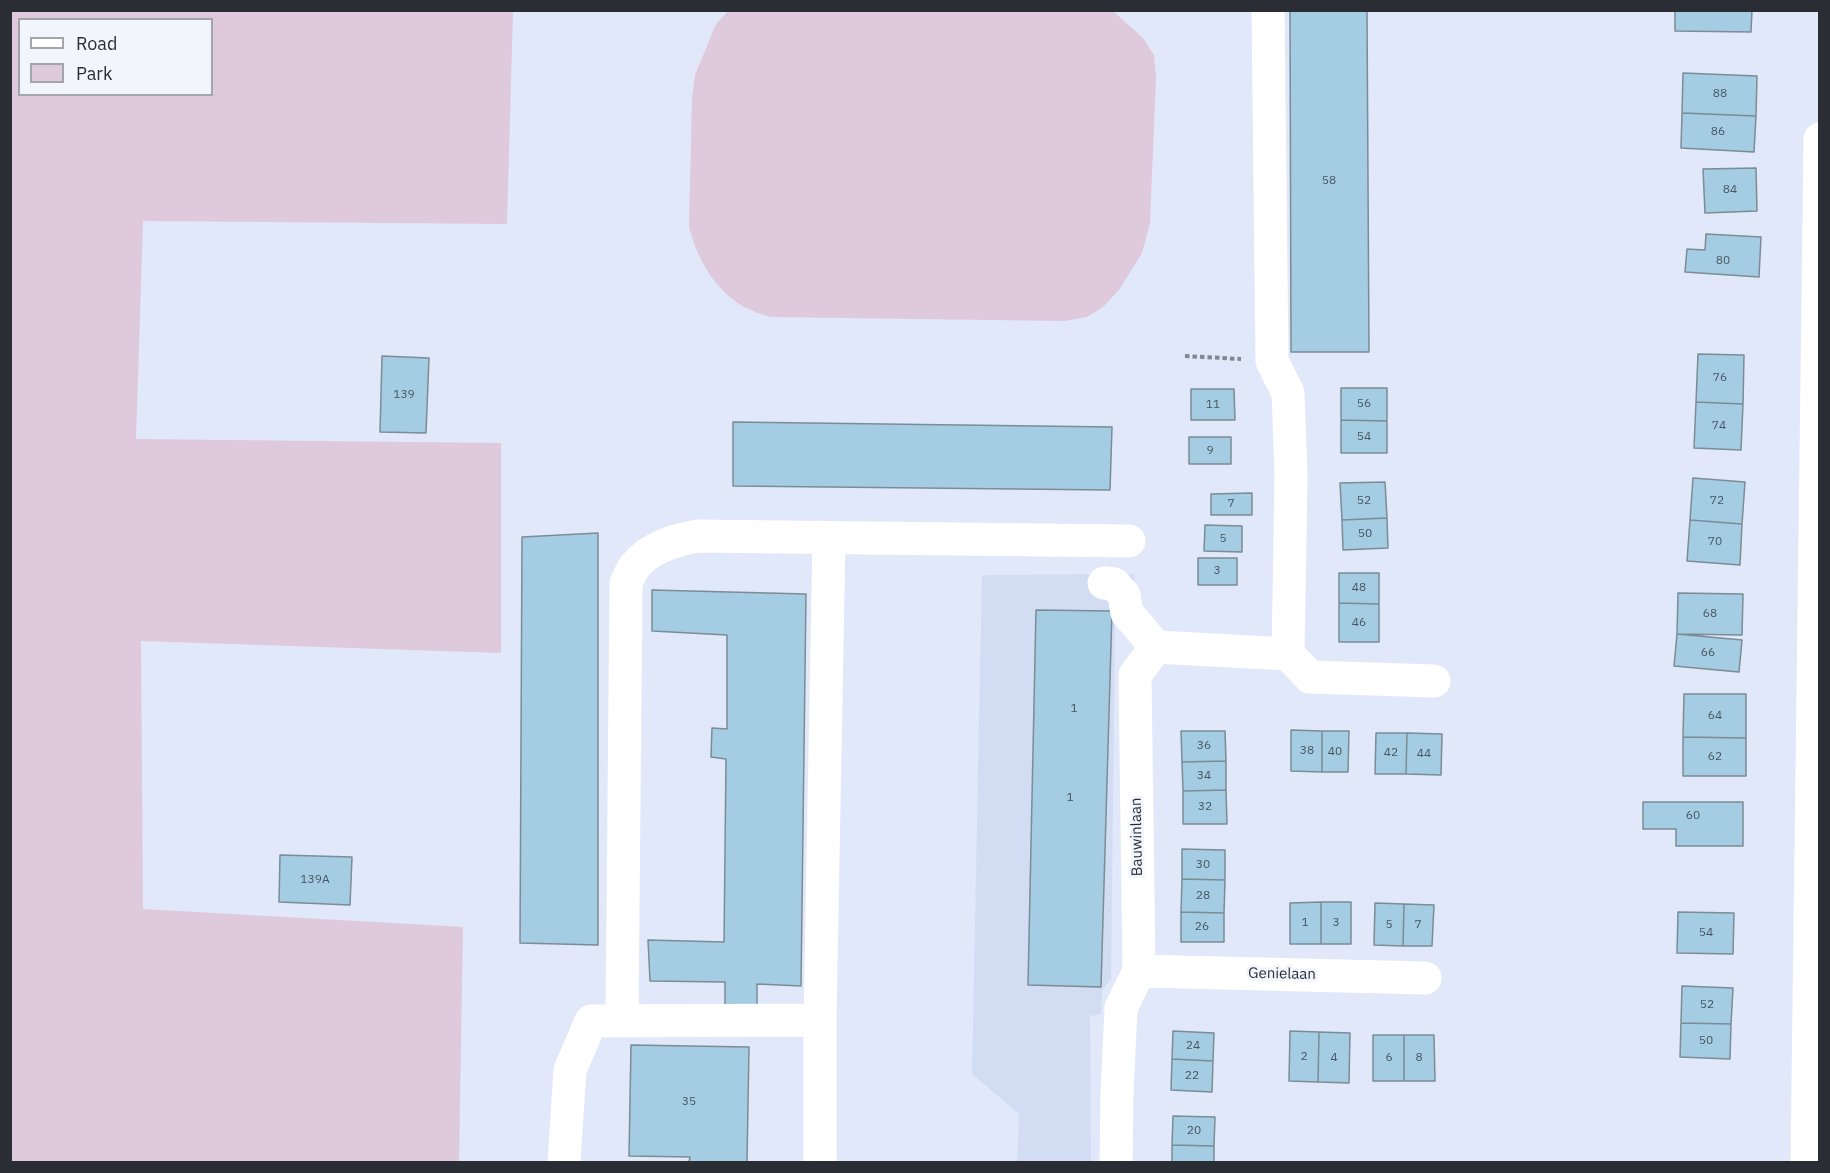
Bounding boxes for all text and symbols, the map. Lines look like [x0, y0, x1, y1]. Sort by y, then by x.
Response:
legend [18, 18, 213, 96]
text: Road [76, 32, 117, 55]
text: Park [76, 62, 112, 85]
house number: 88 [1713, 87, 1727, 101]
house number: 86 [1711, 125, 1725, 139]
house number: 58 [1322, 174, 1336, 188]
house number: 84 [1723, 183, 1737, 197]
house number: 80 [1716, 254, 1730, 268]
house number: 76 [1713, 371, 1727, 385]
house number: 139 [393, 388, 415, 402]
house number: 56 [1357, 397, 1371, 411]
house number: 11 [1206, 398, 1220, 412]
house number: 74 [1712, 419, 1726, 433]
house number: 54 [1357, 430, 1371, 444]
house number: 9 [1206, 444, 1214, 458]
house number: 52 [1357, 494, 1371, 508]
house number: 72 [1710, 494, 1724, 508]
house number: 7 [1227, 497, 1235, 511]
house number: 50 [1358, 527, 1372, 541]
house number: 5 [1219, 532, 1227, 546]
house number: 70 [1708, 535, 1722, 549]
house number: 3 [1213, 564, 1221, 578]
house number: 48 [1352, 581, 1366, 595]
house number: 68 [1703, 607, 1717, 621]
house number: 46 [1352, 616, 1366, 630]
house number: 66 [1701, 646, 1715, 660]
house number: 1 [1070, 702, 1078, 716]
house number: 64 [1708, 709, 1722, 723]
house number: 36 [1197, 739, 1211, 753]
house number: 38 [1300, 744, 1314, 758]
house number: 40 [1328, 745, 1342, 759]
house number: 42 [1384, 746, 1398, 760]
house number: 44 [1417, 747, 1431, 761]
house number: 62 [1708, 750, 1722, 764]
house number: 34 [1197, 769, 1211, 783]
house number: 1 [1066, 791, 1074, 805]
street label: Bauwinlaan [1127, 797, 1147, 877]
house number: 32 [1198, 800, 1212, 814]
house number: 60 [1686, 809, 1700, 823]
house number: 30 [1196, 858, 1210, 872]
house number: 139A [300, 873, 330, 887]
house number: 28 [1196, 889, 1210, 903]
house number: 1 [1301, 916, 1309, 930]
house number: 3 [1332, 916, 1340, 930]
house number: 5 [1385, 918, 1393, 932]
house number: 7 [1414, 918, 1422, 932]
house number: 26 [1195, 920, 1209, 934]
house number: 54 [1699, 926, 1713, 940]
street label: Genielaan [1248, 964, 1316, 984]
house number: 52 [1700, 998, 1714, 1012]
house number: 50 [1699, 1034, 1713, 1048]
house number: 24 [1186, 1039, 1200, 1053]
house number: 2 [1300, 1050, 1308, 1064]
house number: 4 [1330, 1051, 1338, 1065]
house number: 6 [1385, 1051, 1393, 1065]
house number: 8 [1415, 1051, 1423, 1065]
house number: 22 [1185, 1069, 1199, 1083]
house number: 35 [682, 1095, 696, 1109]
house number: 20 [1187, 1124, 1201, 1138]

